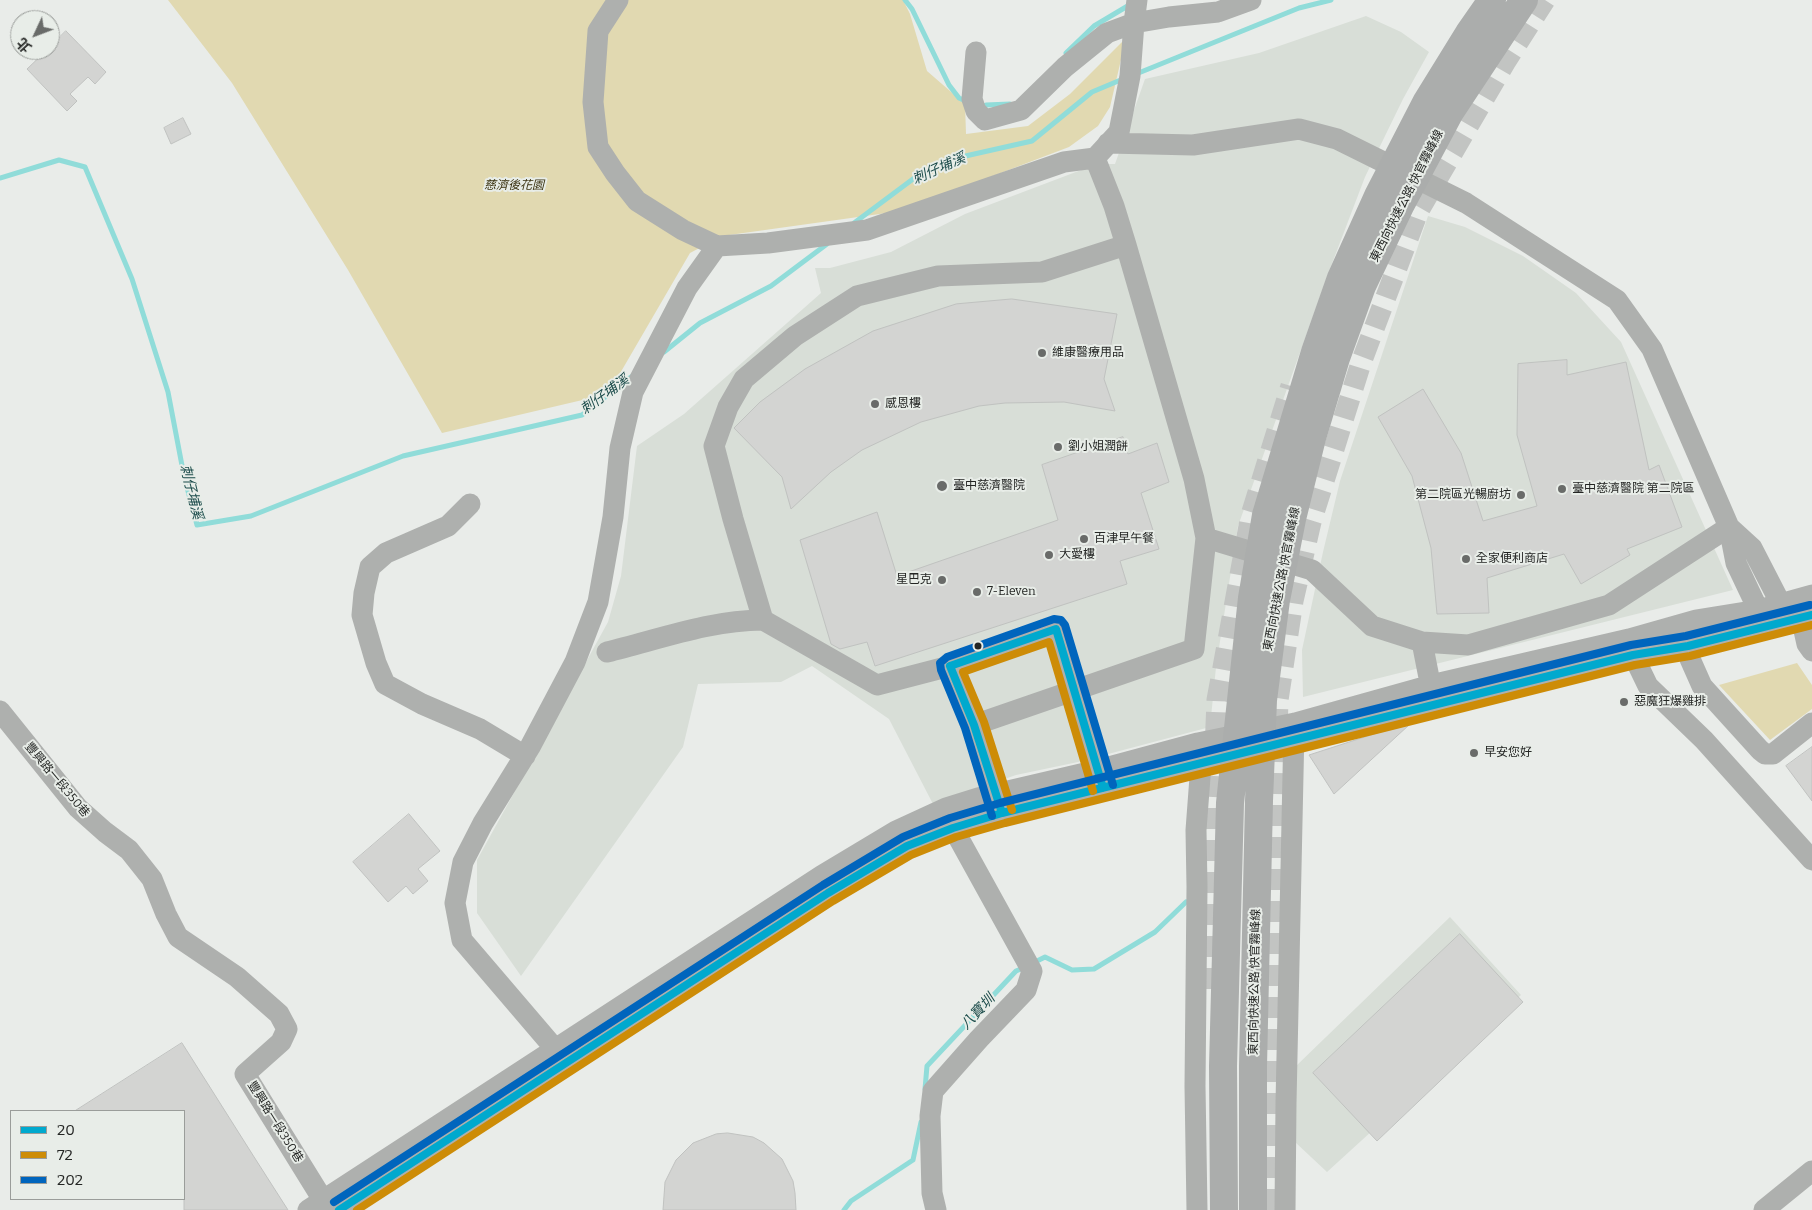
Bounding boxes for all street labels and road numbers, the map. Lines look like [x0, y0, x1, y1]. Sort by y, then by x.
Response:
street label: 東西向快速公路 快官霧峰線 [1367, 128, 1447, 264]
street label: 東西向快速公路 快官霧峰線 [1261, 506, 1303, 652]
street label: 豐興路一段350巷 [22, 740, 92, 820]
street label: 東西向快速公路 快官霧峰線 [1247, 909, 1263, 1055]
street label: 豐興路一段350巷 [244, 1079, 306, 1165]

